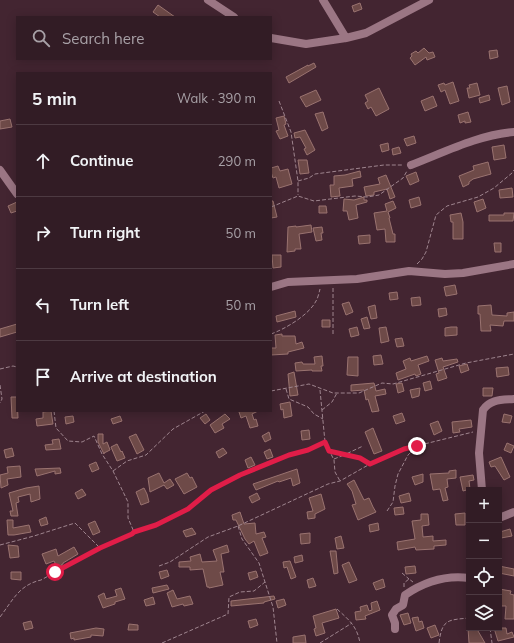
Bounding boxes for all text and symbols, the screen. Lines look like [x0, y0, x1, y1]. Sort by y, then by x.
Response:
search box [16, 16, 272, 60]
icon: search [30, 27, 52, 49]
text: Search here [62, 29, 144, 48]
text: 5 min [32, 88, 77, 109]
text: Walk · 390 m [177, 90, 256, 106]
icon: ahead [32, 150, 54, 172]
text: Continue [70, 151, 133, 170]
text: 290 m [218, 153, 256, 169]
icon: right [32, 222, 54, 244]
text: Turn right [70, 223, 140, 242]
text: 50 m [226, 225, 256, 241]
icon: left [32, 294, 54, 316]
text: Turn left [70, 295, 129, 314]
text: 50 m [226, 297, 256, 313]
icon: arrive [32, 366, 54, 388]
text: Arrive at destination [70, 367, 217, 386]
route end [408, 437, 426, 455]
map controls [466, 487, 502, 631]
button: + [466, 487, 502, 523]
button: − [466, 523, 502, 559]
button: locate [466, 559, 502, 595]
route start [46, 563, 64, 581]
button: layers [466, 595, 502, 631]

